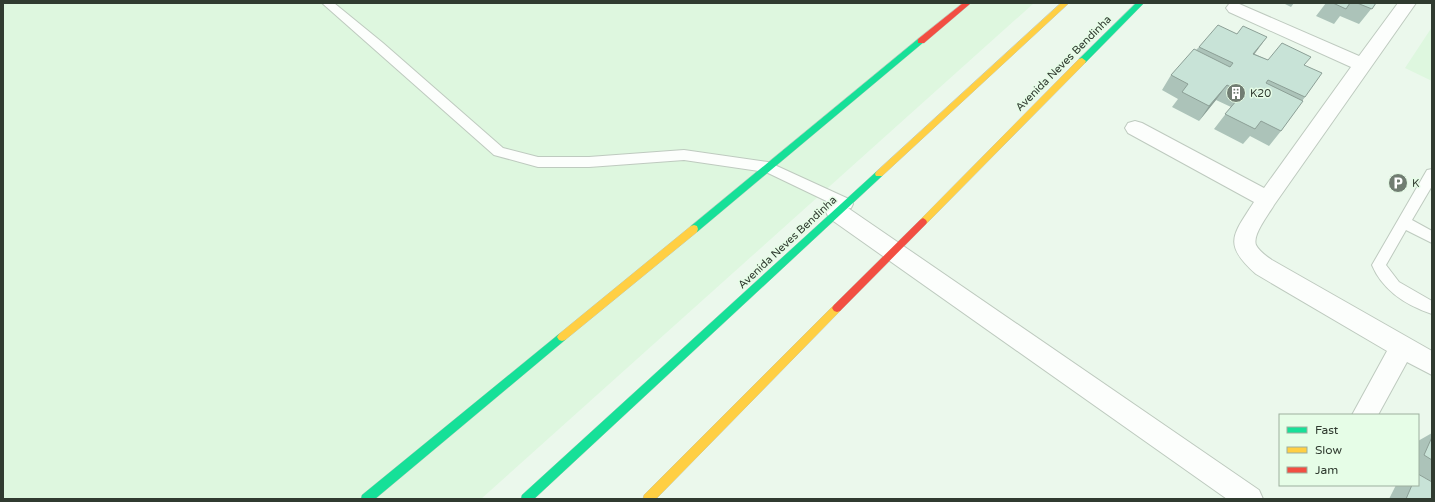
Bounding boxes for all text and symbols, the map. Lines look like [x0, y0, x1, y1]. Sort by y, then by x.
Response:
street label: Avenida Neves Bendinha [1013, 13, 1114, 114]
building icon: K20 [1225, 82, 1247, 104]
place label: K20 [1250, 87, 1271, 100]
parking icon: K [1387, 172, 1409, 194]
place label: K [1412, 177, 1420, 190]
street label: Avenida Neves Bendinha [735, 193, 839, 291]
legend [1279, 414, 1419, 486]
text: Fast [1315, 423, 1339, 437]
text: Slow [1315, 443, 1342, 457]
text: Jam [1315, 463, 1338, 477]

